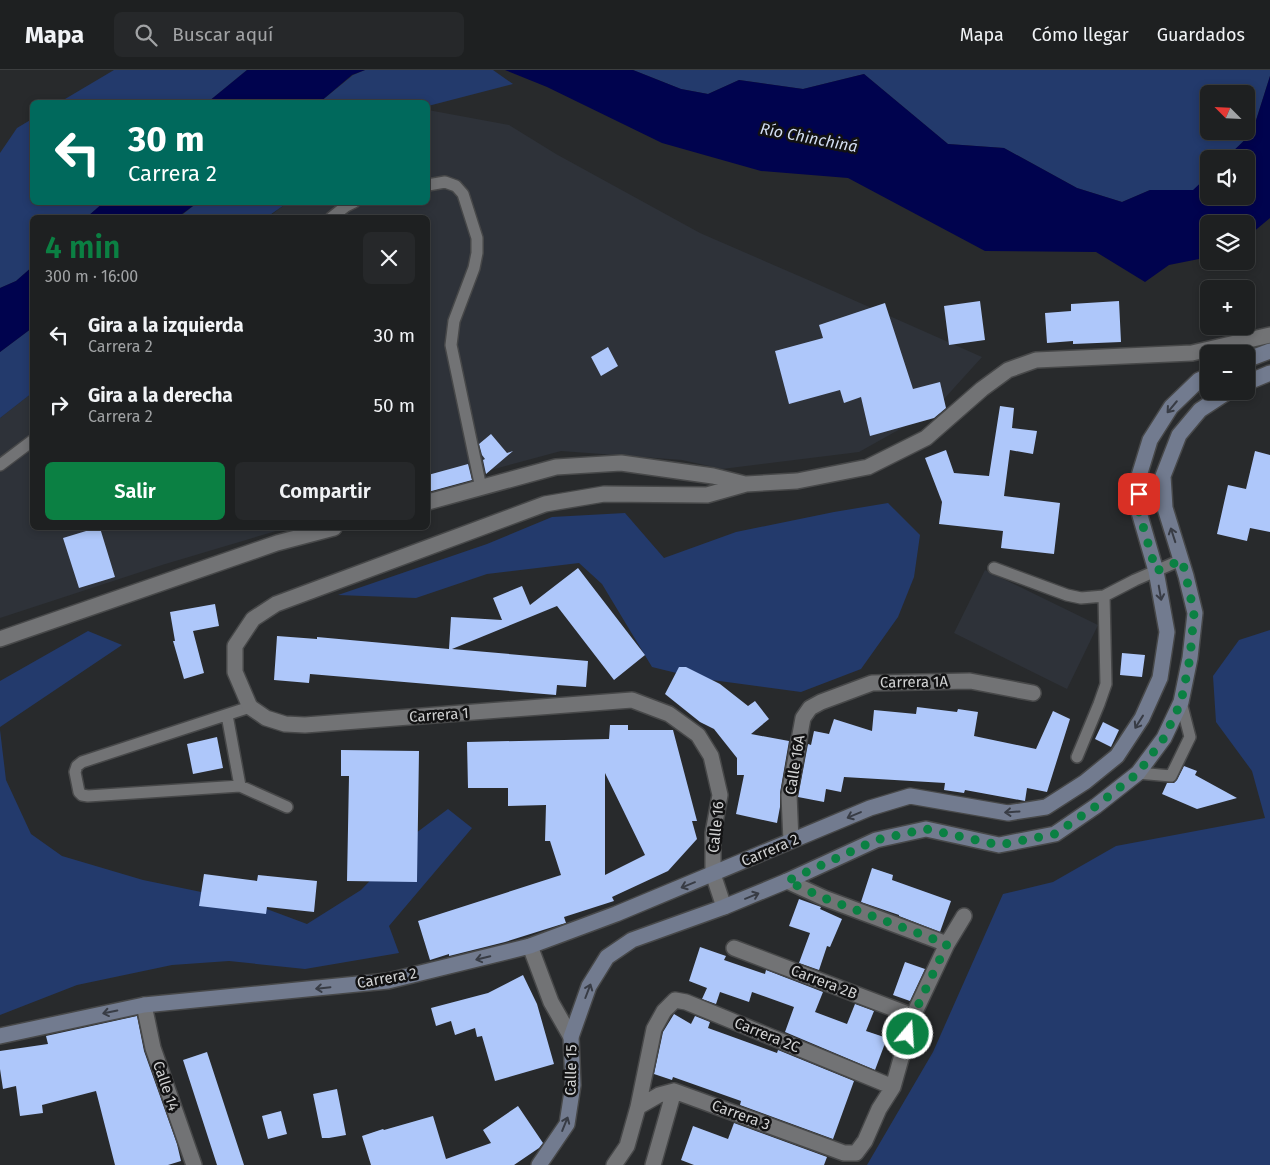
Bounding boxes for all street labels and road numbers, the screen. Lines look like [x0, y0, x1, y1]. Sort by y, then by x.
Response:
street label: Carrera 1A [880, 672, 949, 692]
street label: Carrera 1 [409, 704, 469, 726]
street label: Calle 16A [781, 733, 809, 796]
street label: Calle 16 [704, 800, 728, 854]
street label: Carrera 2 [739, 830, 801, 870]
street label: Carrera 2B [788, 961, 860, 1003]
street label: Carrera 2 [356, 964, 418, 992]
street label: Carrera 2C [732, 1014, 803, 1056]
street label: Calle 15 [562, 1044, 580, 1096]
street label: Calle 14 [149, 1059, 183, 1113]
street label: Carrera 3 [709, 1096, 773, 1134]

